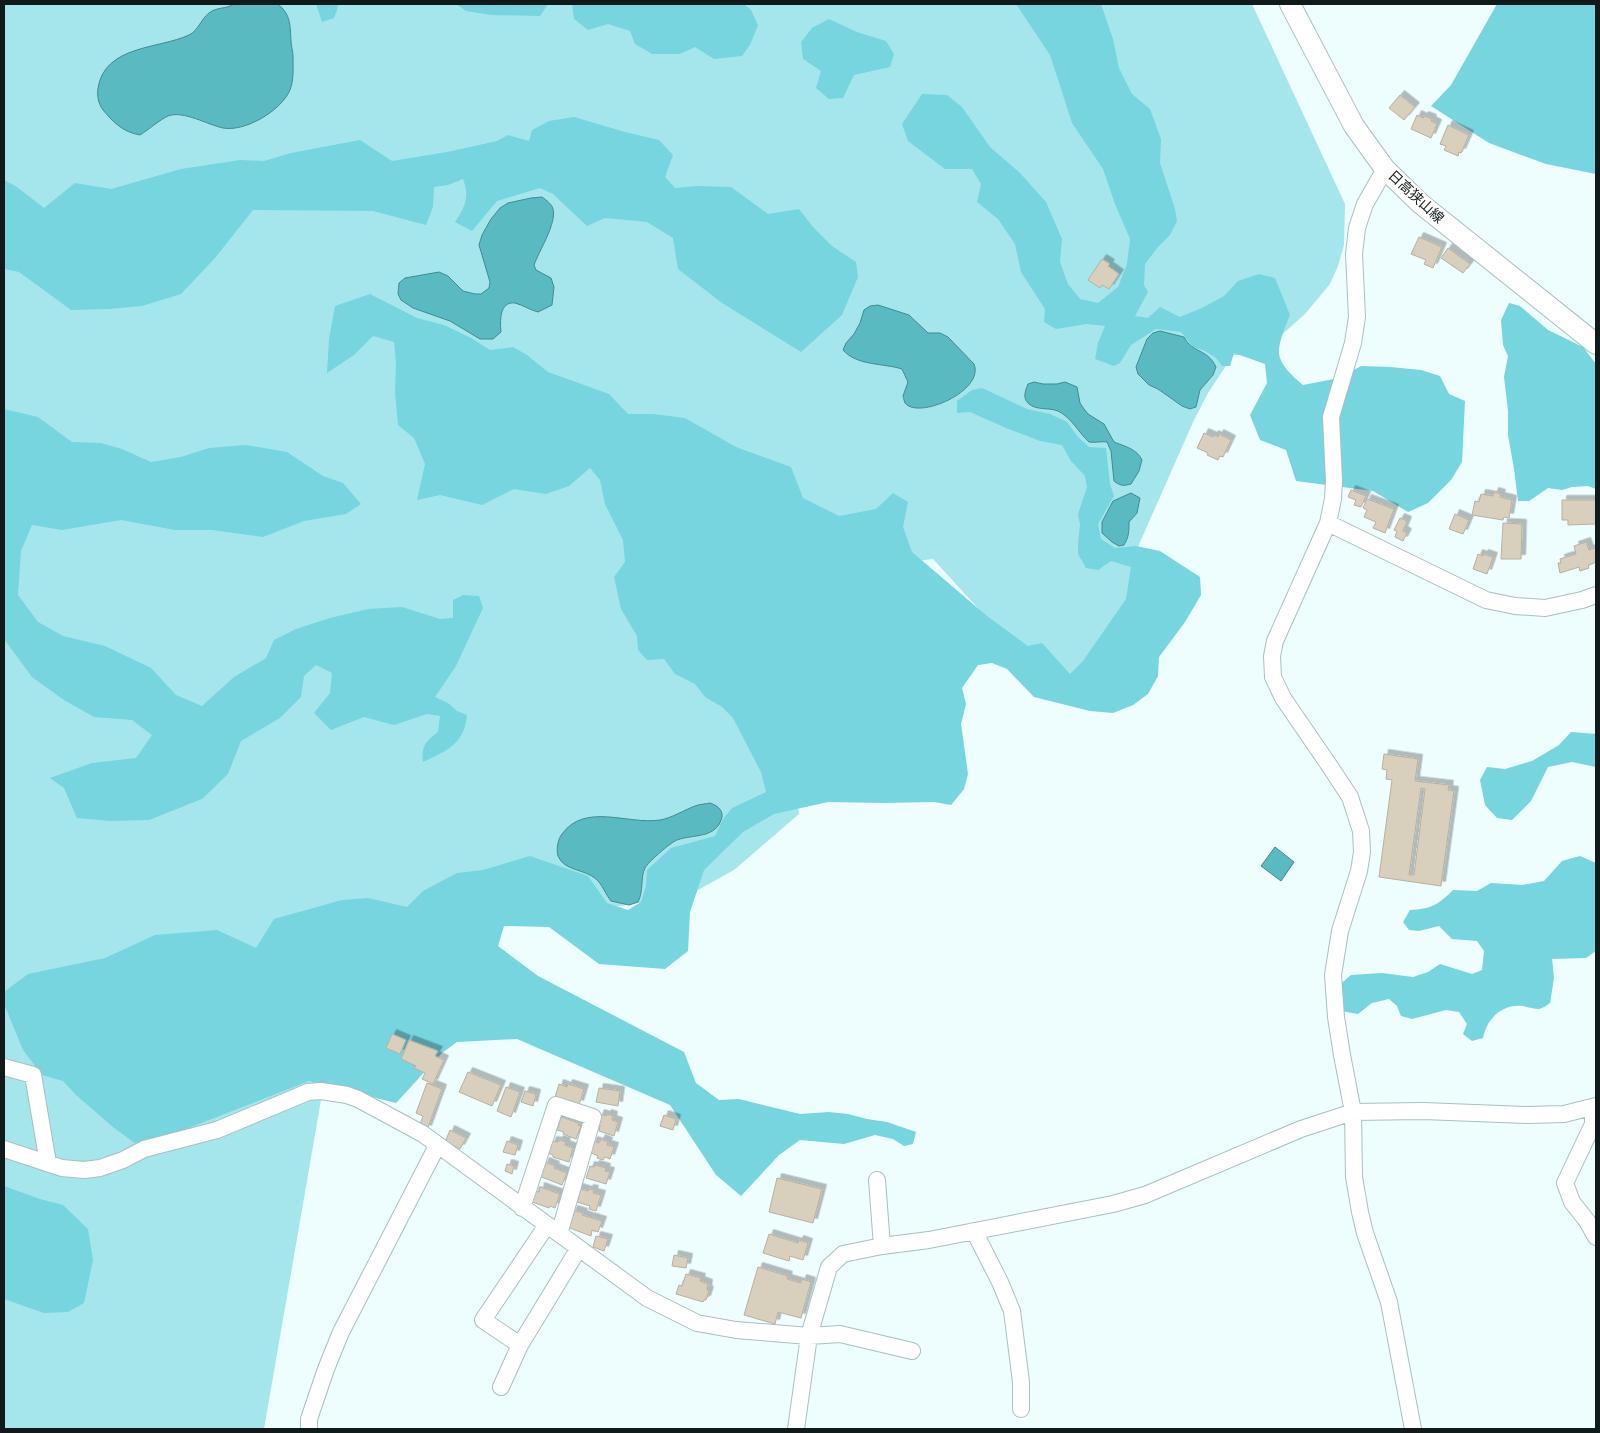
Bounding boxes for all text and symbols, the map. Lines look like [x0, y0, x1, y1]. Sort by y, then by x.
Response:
street label: 日高狭山線 [1385, 167, 1447, 227]

